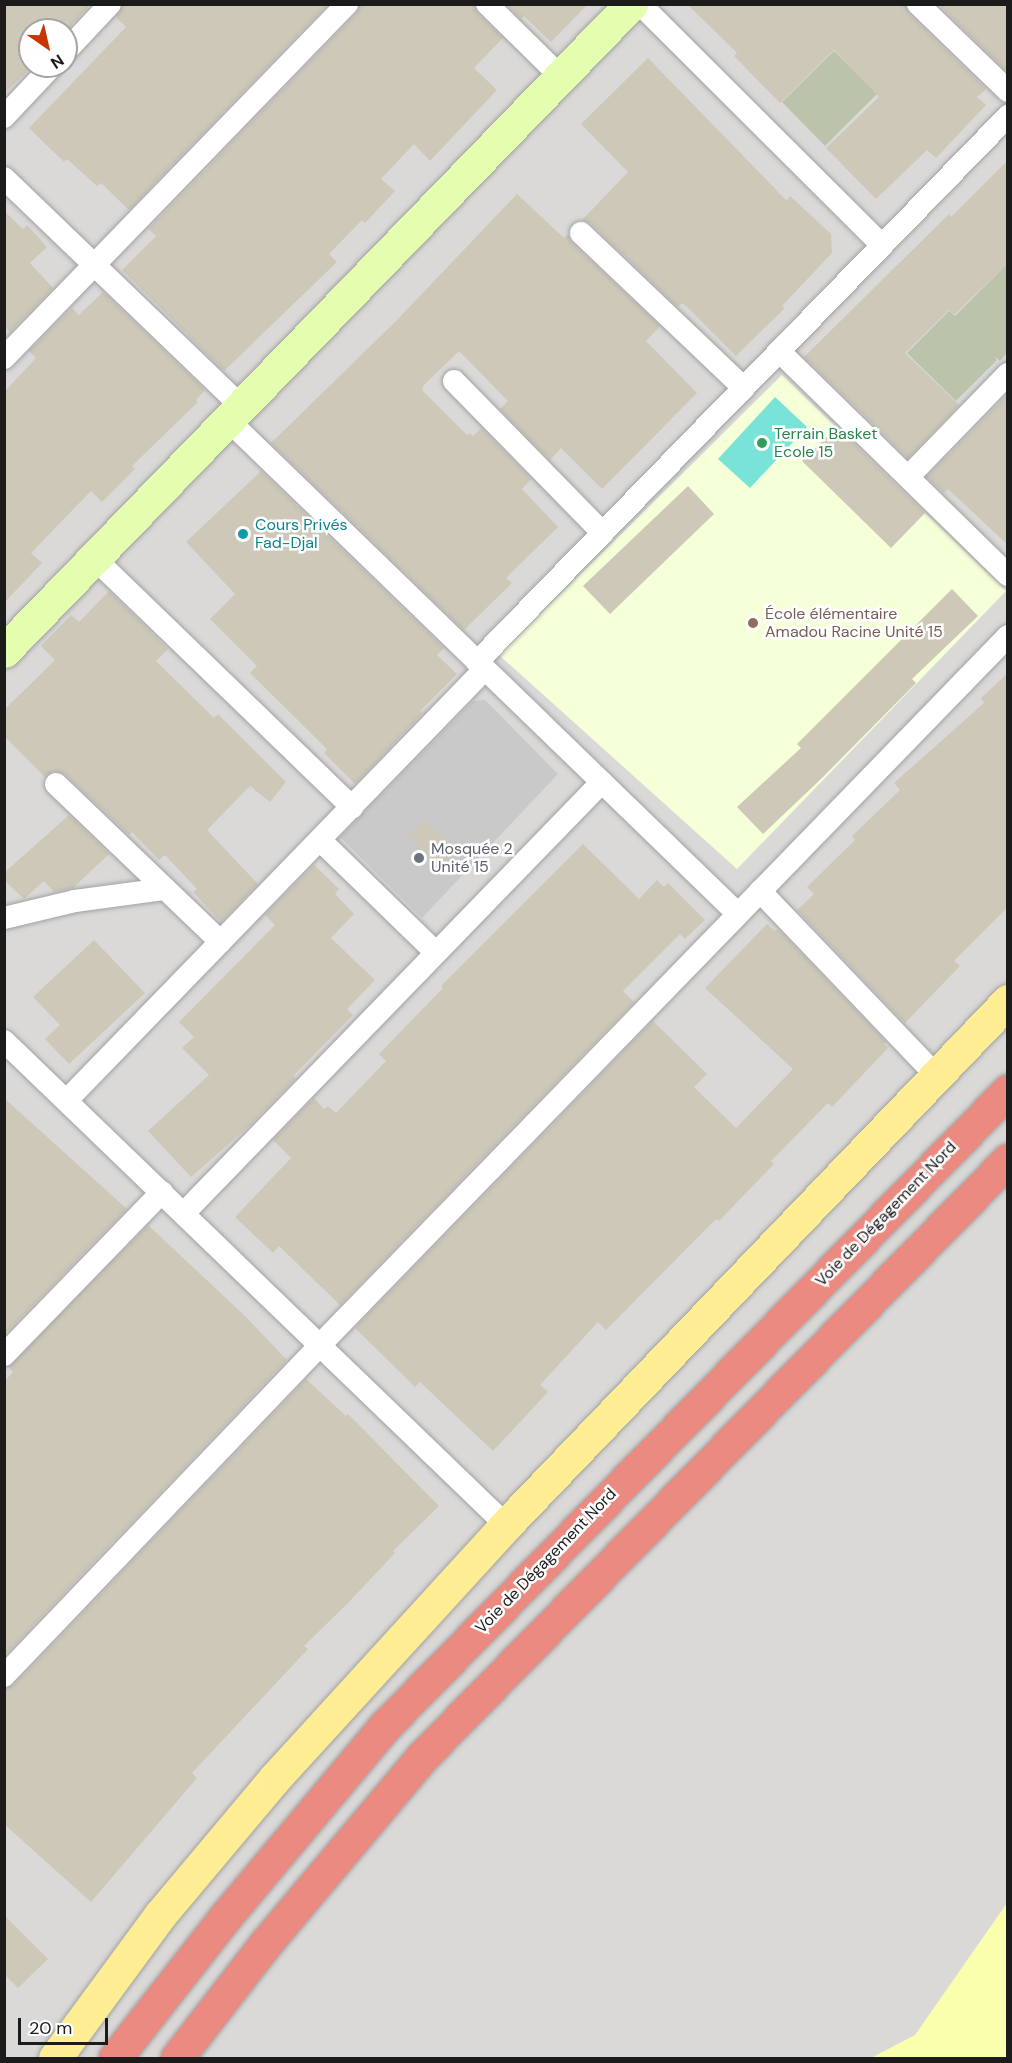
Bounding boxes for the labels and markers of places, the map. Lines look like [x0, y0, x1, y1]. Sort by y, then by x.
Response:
place label: Terrain Basket Ecole 15 [774, 424, 877, 462]
marker: Terrain Basket Ecole 15 [755, 436, 769, 450]
place label: Cours Privés Fad-Djal [255, 515, 348, 553]
marker: Cours Privés Fad-Djal [236, 527, 250, 541]
place label: École élémentaire Amadou Racine Unité 15 [765, 604, 943, 642]
marker: École élémentaire Amadou Racine Unité 15 [746, 616, 760, 630]
place label: Mosquée 2 Unité 15 [431, 839, 513, 877]
marker: Mosquée 2 Unité 15 [412, 851, 426, 865]

